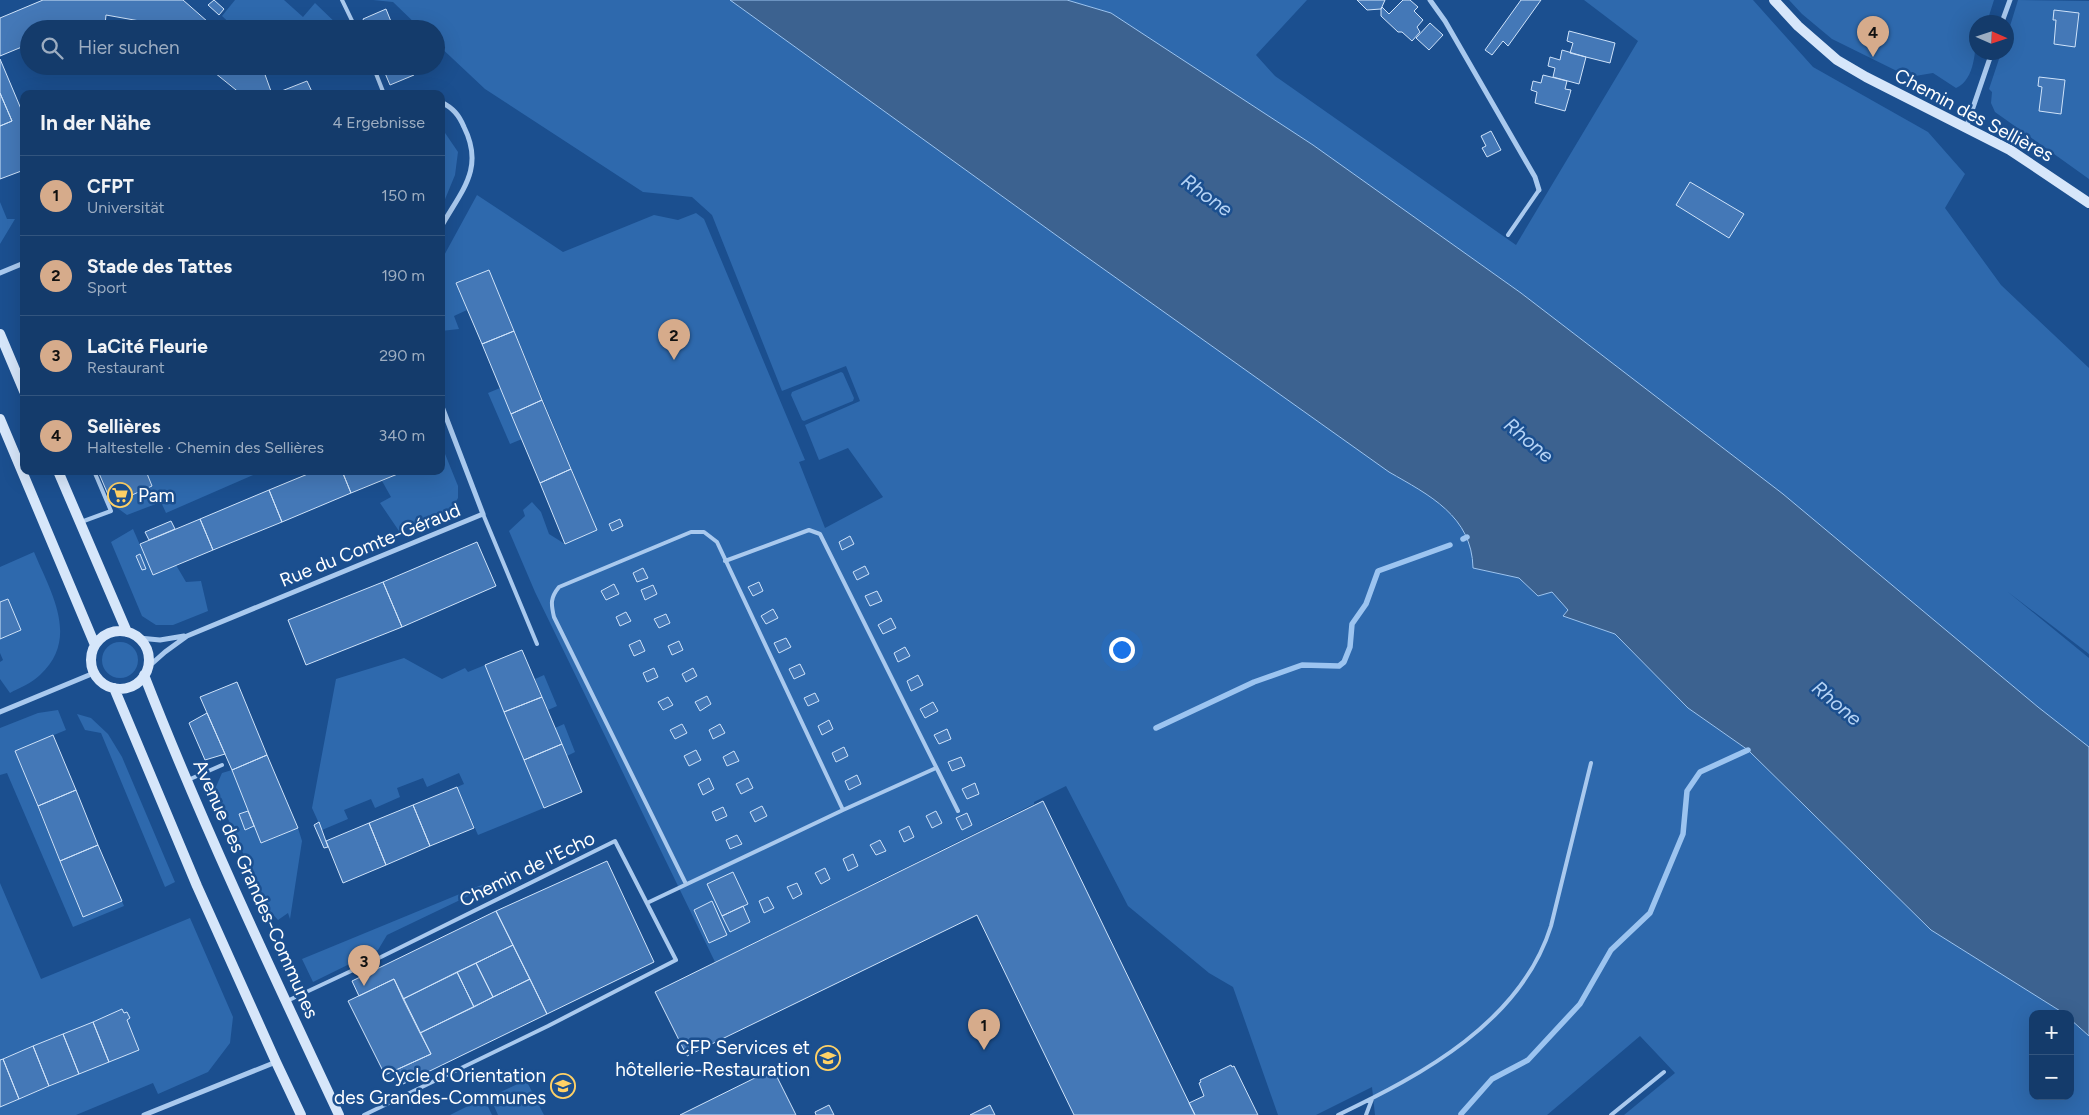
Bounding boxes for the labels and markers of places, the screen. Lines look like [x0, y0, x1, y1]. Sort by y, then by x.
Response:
pin: 4 [1857, 16, 1889, 57]
pin: 2 [658, 319, 690, 360]
supermarket icon: Pam [107, 482, 133, 508]
place label: Pam [138, 484, 175, 507]
pin: 3 [348, 945, 380, 986]
pin: 1 [968, 1009, 1000, 1050]
place label: CFP Services et hôtellerie-Restauration [615, 1036, 810, 1081]
school or university icon: CFP Services et hôtellerie-Restauration [815, 1045, 841, 1071]
place label: Cycle d'Orientation des Grandes-Communes [334, 1064, 546, 1109]
school or university icon: Cycle d'Orientation des Grandes-Communes [550, 1073, 576, 1099]

